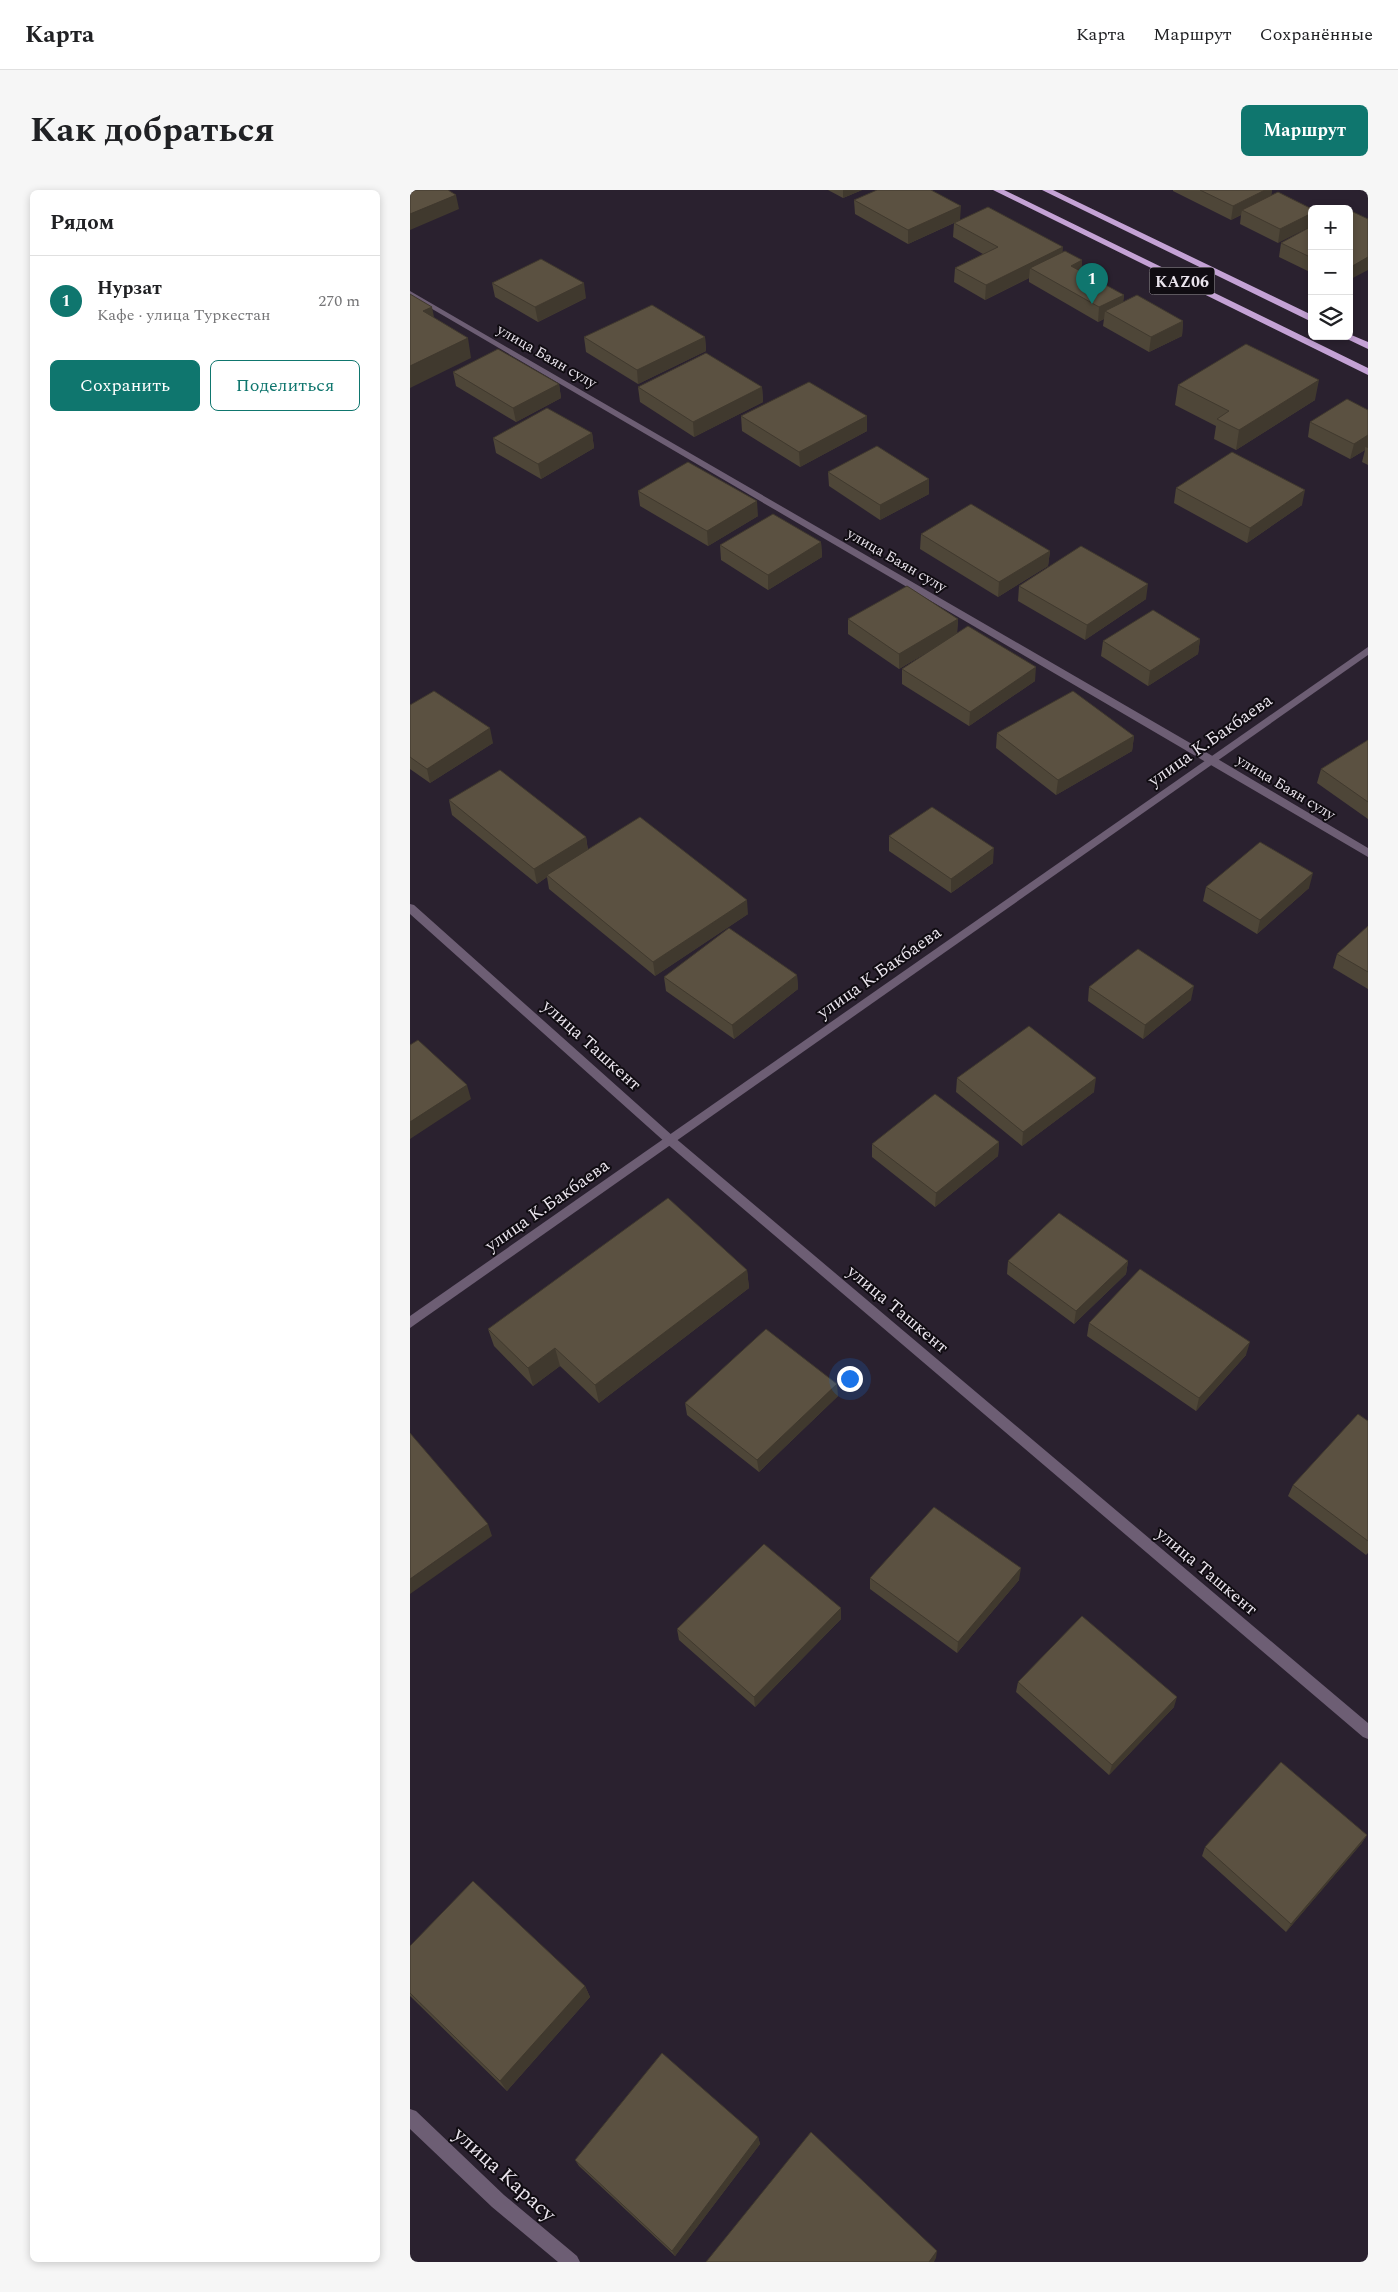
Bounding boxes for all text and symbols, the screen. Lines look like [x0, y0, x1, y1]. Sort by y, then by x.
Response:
text: Карта [25, 17, 94, 53]
text: Карта [1076, 21, 1125, 48]
text: Маршрут [1153, 21, 1232, 48]
text: Сохранённые [1260, 21, 1373, 48]
text: Как добраться [30, 104, 275, 157]
button: Маршрут [1241, 105, 1368, 156]
map controls [1308, 205, 1353, 340]
button: + [1308, 205, 1353, 250]
text: Рядом [50, 207, 114, 239]
button: − [1308, 250, 1353, 295]
pin: 1 [1076, 263, 1108, 304]
road number: KАZ06 [1150, 268, 1214, 294]
text: Нурзат [97, 274, 162, 303]
text: 1 [62, 289, 70, 313]
text: 270 m [318, 289, 360, 313]
button: layers [1308, 295, 1353, 340]
text: Кафе · улица Туркестан [97, 303, 270, 327]
street label: улица Баян сулу [492, 318, 602, 395]
button: Сохранить [50, 360, 200, 411]
button: Поделиться [210, 360, 360, 411]
street label: улица Баян сулу [842, 522, 952, 599]
street label: улица К.Бакбаева [1142, 687, 1278, 794]
street label: улица Баян сулу [1231, 748, 1340, 827]
street label: улица К.Бакбаева [811, 919, 947, 1026]
street label: улица Ташкент [535, 993, 647, 1098]
street label: улица К.Бакбаева [479, 1152, 615, 1259]
street label: улица Ташкент [840, 1258, 955, 1360]
your location [837, 1366, 863, 1392]
street label: улица Ташкент [1149, 1520, 1264, 1622]
street label: улица Карасу [445, 2119, 564, 2230]

